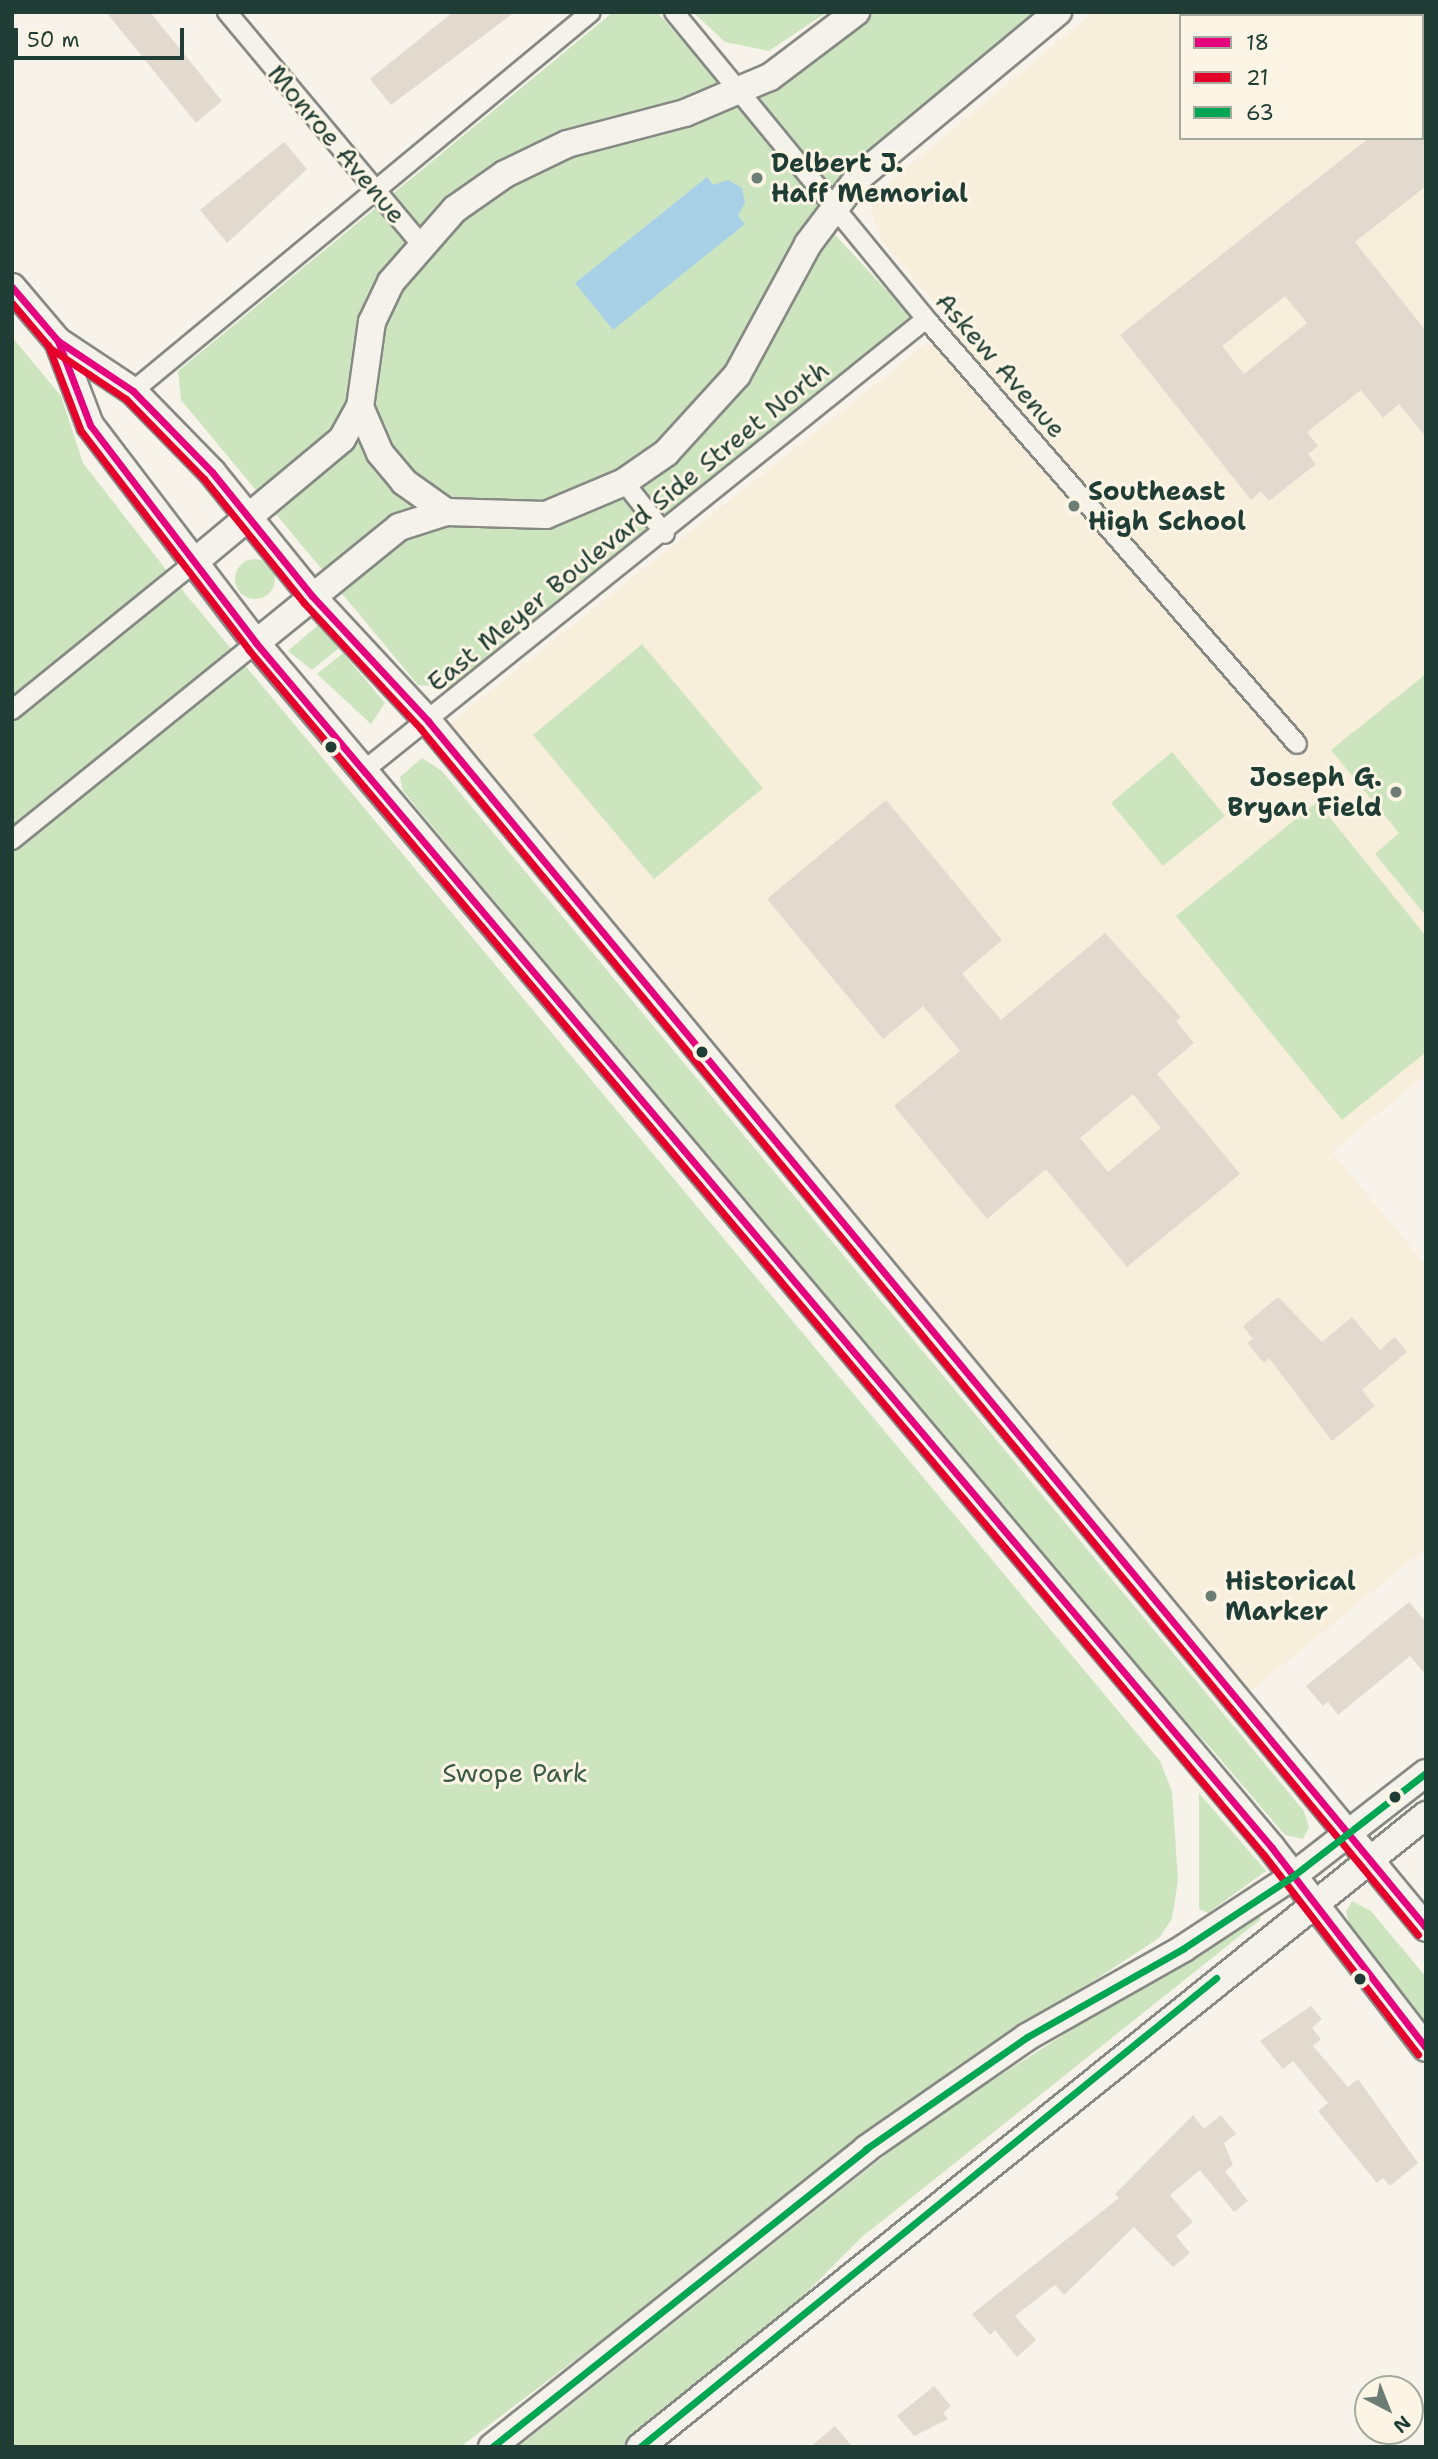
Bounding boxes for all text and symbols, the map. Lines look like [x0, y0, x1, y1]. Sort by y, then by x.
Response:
scale bar [18, 14, 187, 58]
legend [1179, 14, 1424, 140]
text: 50 m [27, 26, 80, 54]
text: 18 [1246, 29, 1269, 57]
street label: Monroe Avenue [261, 58, 413, 230]
text: 21 [1246, 64, 1268, 92]
text: 63 [1246, 99, 1274, 127]
place label: Delbert J. Haff Memorial [771, 147, 968, 208]
marker: Delbert J. Haff Memorial [749, 170, 765, 186]
street label: Askew Avenue [929, 286, 1073, 444]
street label: East Meyer Boulevard Side Street North [421, 354, 835, 698]
place label: Southeast High School [1088, 475, 1246, 536]
marker: Southeast High School [1066, 498, 1082, 514]
unlabelled marker [324, 740, 338, 754]
place label: Joseph G. Bryan Field [1227, 761, 1382, 822]
marker: Joseph G. Bryan Field [1388, 784, 1404, 800]
unlabelled marker [695, 1045, 709, 1059]
place label: Historical Marker [1225, 1565, 1356, 1626]
marker: Historical Marker [1203, 1588, 1219, 1604]
park label: Swope Park [442, 1757, 588, 1789]
unlabelled marker [1388, 1790, 1402, 1804]
unlabelled marker [1353, 1972, 1367, 1986]
north arrow [1354, 2375, 1424, 2445]
text: N [1388, 2410, 1416, 2439]

